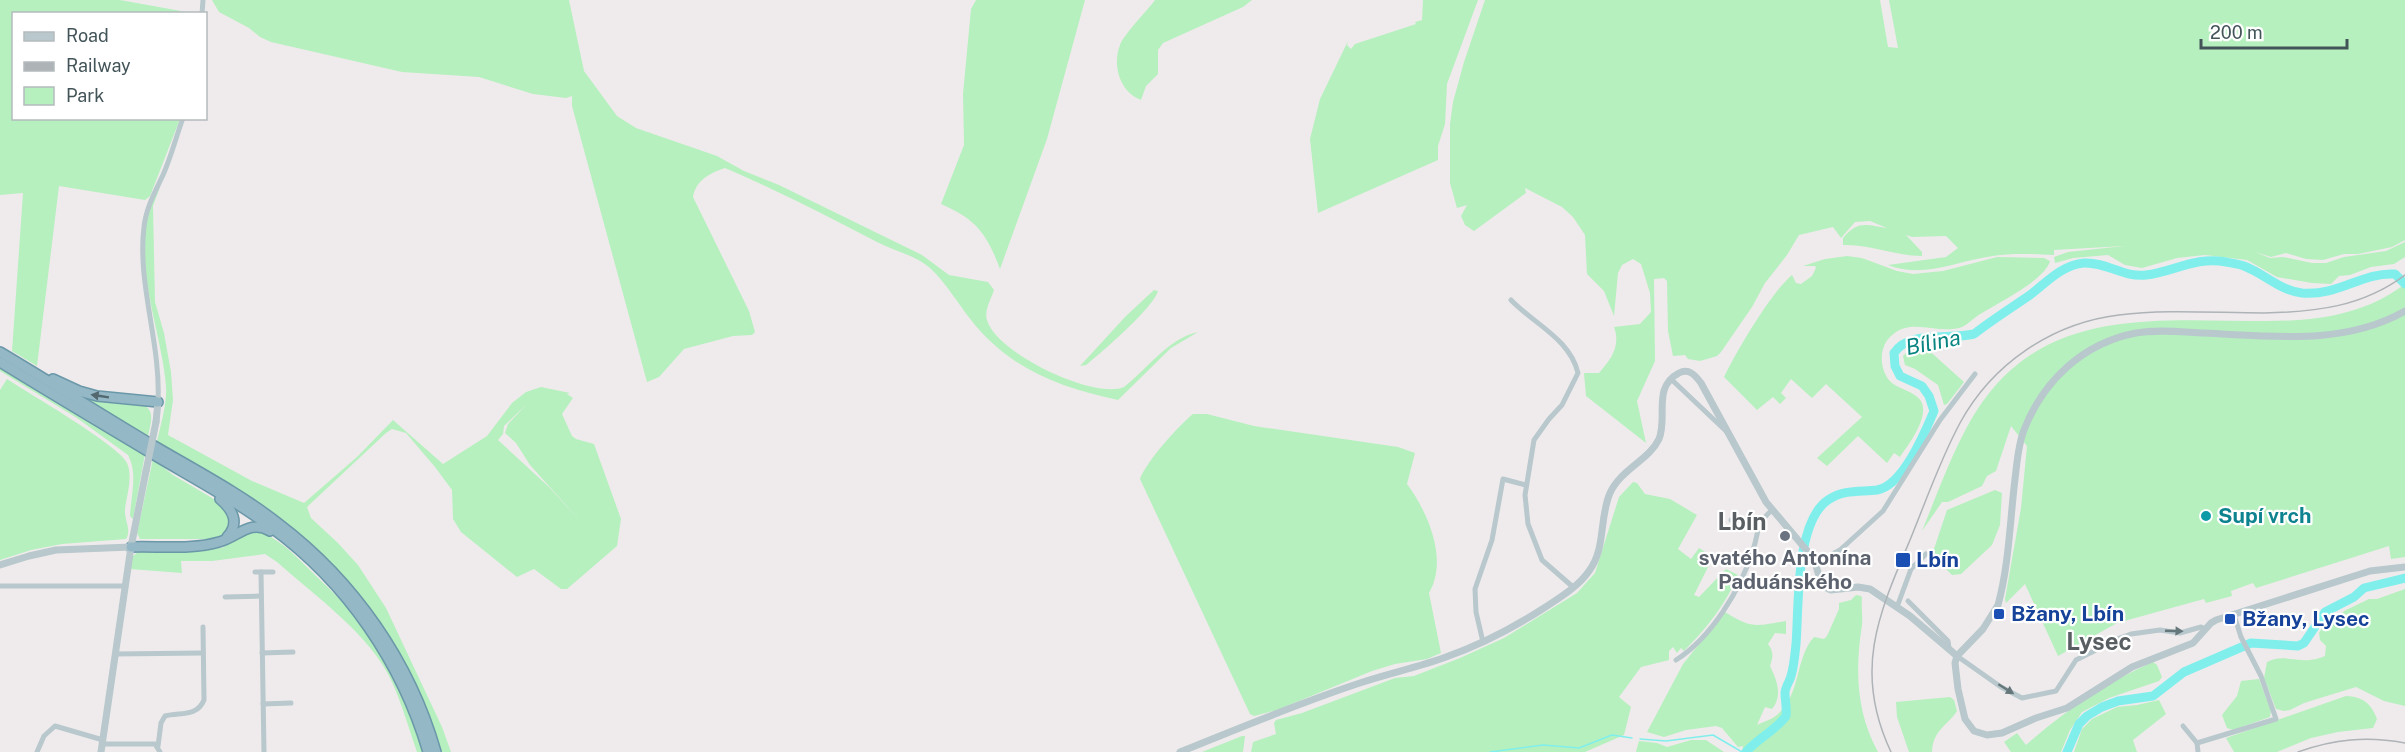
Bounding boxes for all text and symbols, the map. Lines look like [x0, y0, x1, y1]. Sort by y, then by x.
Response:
legend [12, 12, 207, 120]
scale bar [2201, 12, 2346, 50]
text: 200 m [2210, 22, 2263, 43]
text: Road [66, 25, 109, 46]
text: Railway [66, 55, 131, 76]
text: Park [66, 85, 104, 106]
water label: Bílina [1903, 324, 1963, 360]
one-way arrow [90, 391, 109, 400]
place label: Supí vrch [2218, 503, 2311, 528]
district label: Lbín [1717, 507, 1767, 535]
marker: Supí vrch [2199, 509, 2213, 523]
marker: svatého Antonína Paduánského [1778, 529, 1792, 543]
place label: svatého Antonína Paduánského [1699, 545, 1871, 594]
place label: Lbín [1916, 547, 1959, 572]
marker: Lbín [1894, 551, 1912, 569]
place label: Bžany, Lbín [2011, 601, 2124, 626]
place label: Bžany, Lysec [2242, 606, 2369, 631]
marker: Bžany, Lbín [1992, 607, 2006, 621]
marker: Bžany, Lysec [2223, 612, 2237, 626]
district label: Lysec [2066, 627, 2132, 655]
one-way arrow [2165, 627, 2184, 636]
one-way arrow [1997, 684, 2014, 695]

